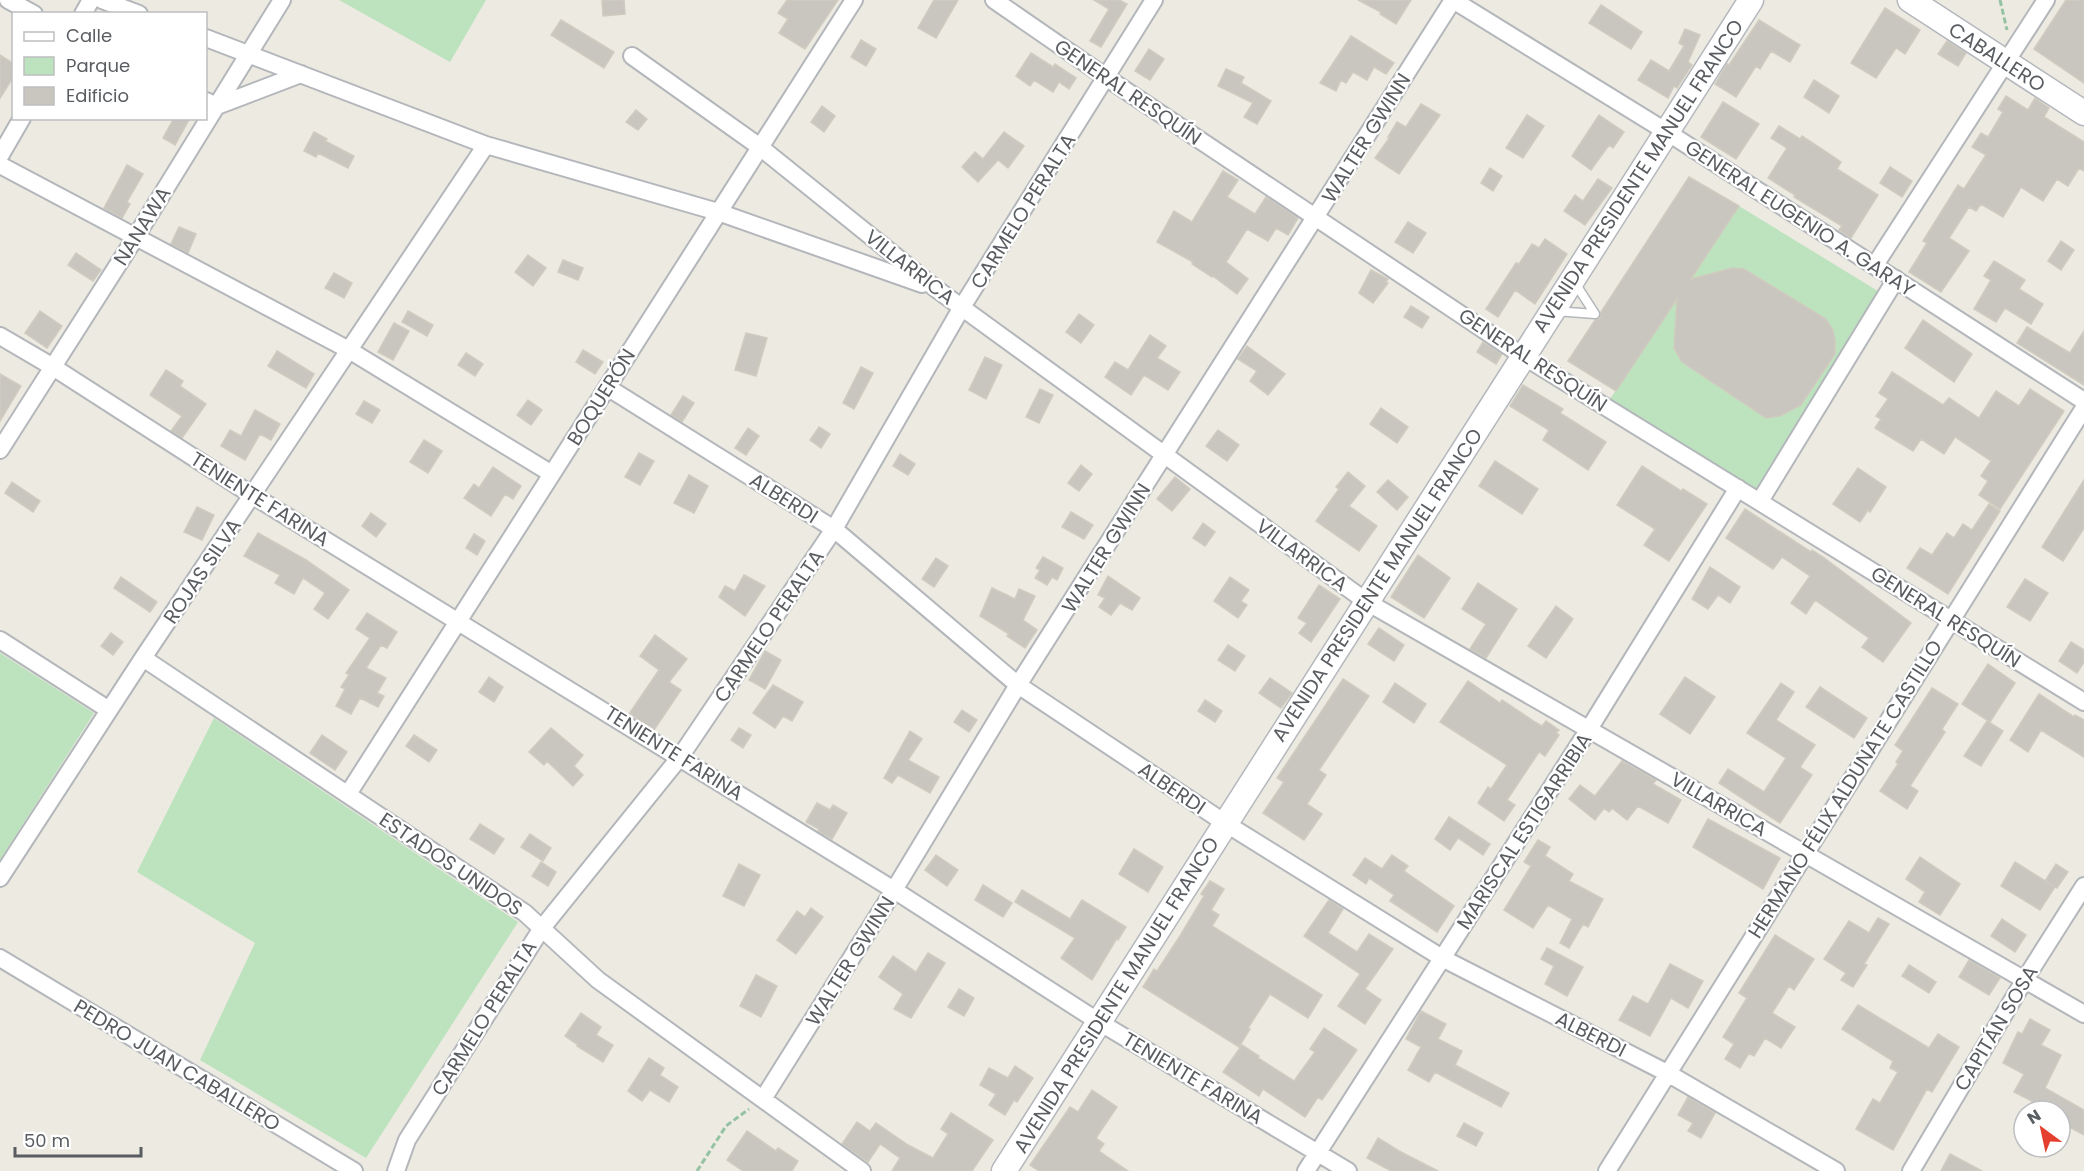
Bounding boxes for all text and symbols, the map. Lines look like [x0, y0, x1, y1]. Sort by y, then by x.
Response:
legend [12, 12, 207, 120]
street label: AVENIDA PRESIDENTE MANUEL FRANCO [1526, 14, 1750, 338]
street label: CABALLERO [1943, 15, 2051, 99]
text: Calle [66, 23, 112, 48]
street label: GENERAL RESQUÍN [1049, 32, 1207, 152]
text: Parque [66, 53, 130, 78]
street label: WALTER GWINN [1315, 68, 1417, 208]
text: Edificio [66, 83, 129, 108]
street label: CARMELO PERALTA [964, 128, 1082, 294]
street label: GENERAL EUGENIO A. GARAY [1680, 133, 1921, 303]
street label: NANAWA [107, 181, 177, 271]
street label: VILLARRICA [859, 223, 961, 311]
street label: GENERAL RESQUÍN [1453, 301, 1613, 419]
street label: BOQUERÓN [560, 343, 642, 451]
street label: AVENIDA PRESIDENTE MANUEL FRANCO [1265, 423, 1489, 747]
street label: TENIENTE FARINA [185, 445, 335, 553]
street label: ALBERDI [744, 466, 824, 530]
street label: WALTER GWINN [1055, 478, 1157, 618]
street label: VILLARRICA [1250, 512, 1354, 598]
street label: ROJAS SILVA [156, 513, 248, 629]
street label: CARMELO PERALTA [707, 544, 831, 708]
street label: GENERAL RESQUÍN [1866, 560, 2026, 674]
street label: HERMANO FÉLIX ALDUNATE CASTILLO [1741, 634, 1949, 944]
street label: TENIENTE FARINA [599, 699, 749, 807]
street label: MARISCAL ESTIGARRIBIA [1450, 727, 1598, 935]
street label: ALBERDI [1133, 755, 1211, 821]
street label: VILLARRICA [1666, 765, 1772, 843]
street label: ESTADOS UNIDOS [374, 806, 528, 922]
street label: AVENIDA PRESIDENTE MANUEL FRANCO [1007, 831, 1225, 1159]
street label: WALTER GWINN [799, 891, 901, 1031]
street label: CARMELO PERALTA [425, 935, 543, 1101]
street label: CAPITÁN SOSA [1947, 960, 2045, 1096]
street label: PEDRO JUAN CABALLERO [69, 992, 285, 1138]
street label: ALBERDI [1551, 1004, 1631, 1064]
street label: TENIENTE FARINA [1118, 1025, 1268, 1131]
north arrow [2012, 1099, 2072, 1159]
text: N [2023, 1104, 2045, 1130]
scale bar [15, 1120, 141, 1158]
text: 50 m [24, 1128, 70, 1153]

